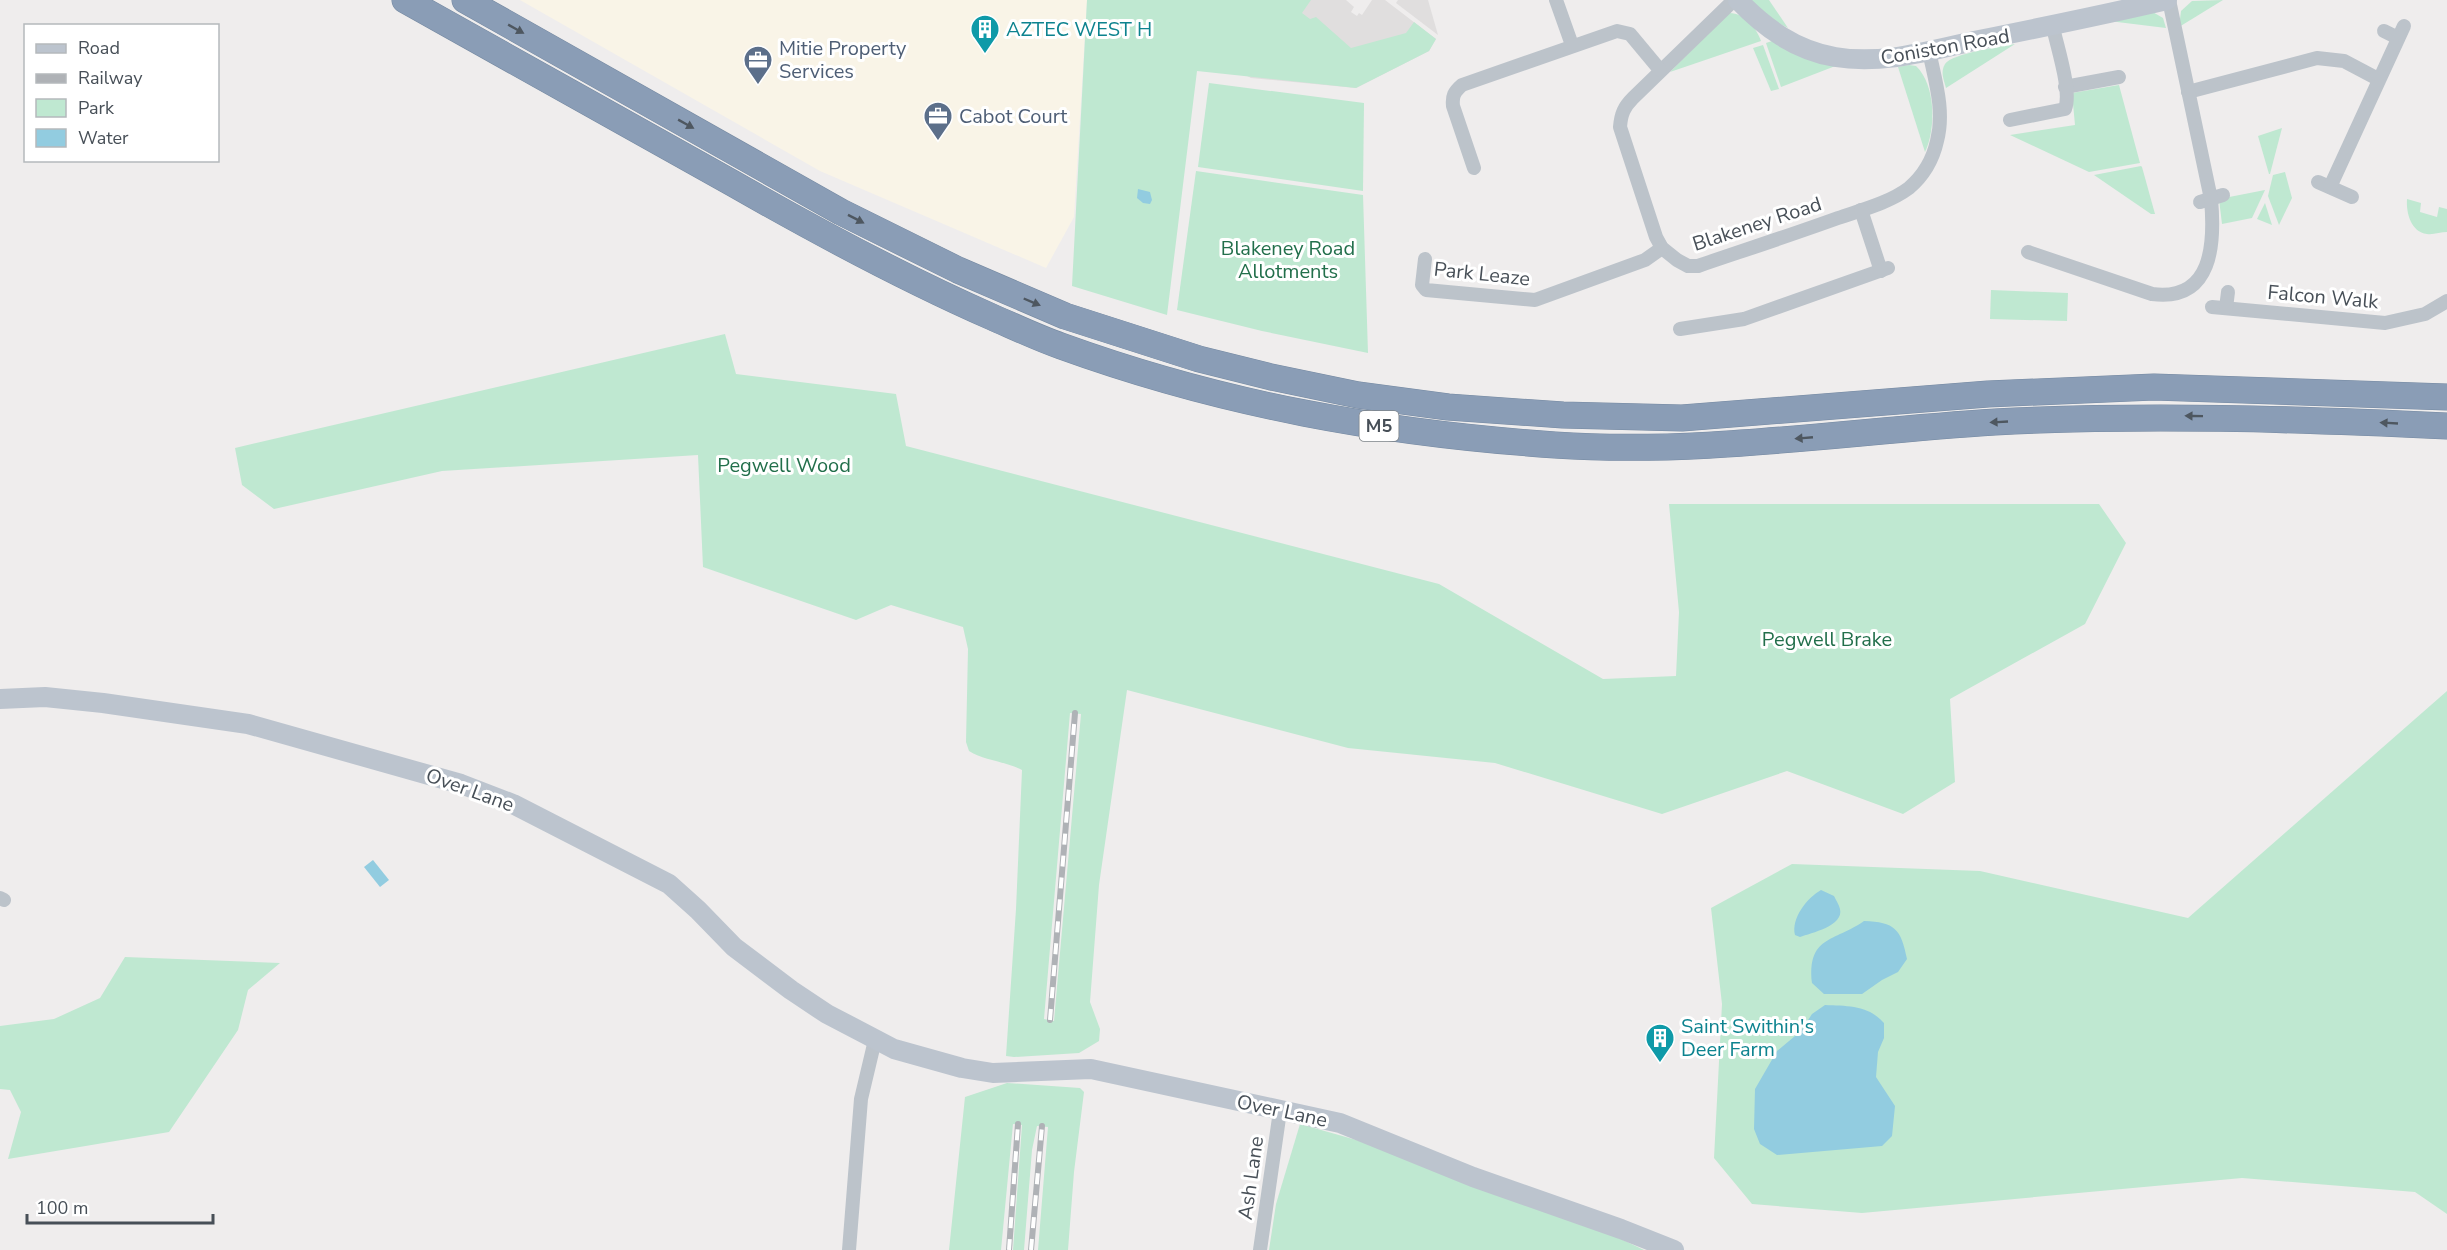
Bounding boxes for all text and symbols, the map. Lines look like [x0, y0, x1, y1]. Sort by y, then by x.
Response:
building icon: AZTEC WEST H [969, 13, 1001, 55]
place label: AZTEC WEST H [1006, 16, 1152, 43]
street label: Coniston Road [1878, 22, 2012, 72]
legend [24, 24, 219, 162]
one-way arrow [508, 24, 525, 34]
place label: Mitie Property Services [779, 35, 907, 85]
text: Road [78, 36, 120, 60]
office icon: Mitie Property Services [742, 44, 774, 86]
text: Railway [78, 66, 143, 90]
text: Park [78, 96, 115, 120]
office icon: Cabot Court [922, 100, 954, 142]
place label: Cabot Court [959, 103, 1068, 130]
one-way arrow [677, 119, 694, 129]
text: Water [78, 126, 129, 150]
street label: Blakeney Road [1689, 190, 1825, 258]
one-way arrow [847, 214, 865, 224]
park label: Blakeney Road Allotments [1221, 235, 1355, 285]
street label: Park Leaze [1432, 256, 1532, 292]
street label: Falcon Walk [2267, 279, 2380, 315]
one-way arrow [1024, 297, 1042, 307]
road number: M5 [1360, 411, 1398, 441]
one-way arrow [2184, 412, 2203, 421]
one-way arrow [1989, 418, 2008, 427]
one-way arrow [2379, 419, 2398, 428]
one-way arrow [1795, 433, 1814, 443]
park label: Pegwell Wood [717, 452, 851, 479]
park label: Pegwell Brake [1762, 626, 1892, 653]
street label: Over Lane [422, 762, 518, 818]
place label: Saint Swithin's Deer Farm [1681, 1013, 1814, 1063]
building icon: Saint Swithin's Deer Farm [1644, 1022, 1676, 1064]
street label: Over Lane [1234, 1088, 1330, 1134]
street label: Ash Lane [1232, 1135, 1270, 1221]
scale bar [27, 1187, 213, 1225]
text: 100 m [36, 1196, 88, 1220]

